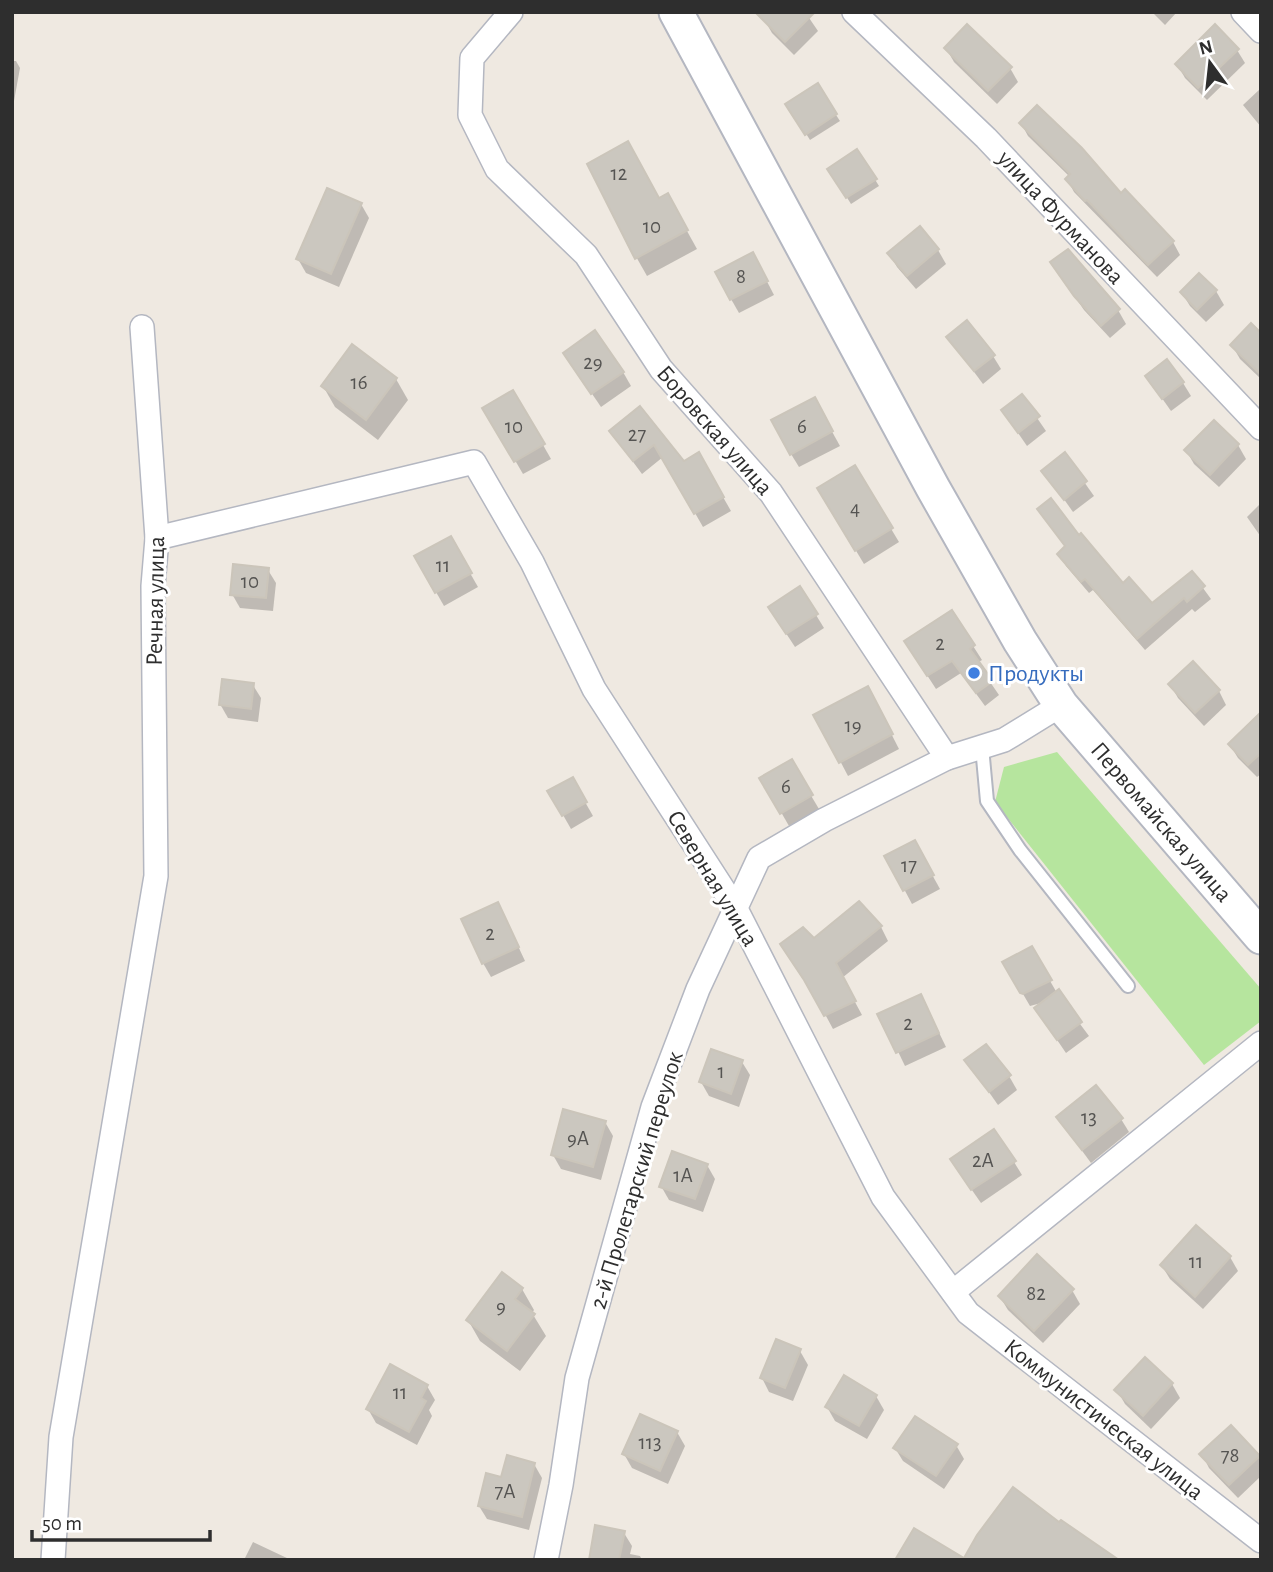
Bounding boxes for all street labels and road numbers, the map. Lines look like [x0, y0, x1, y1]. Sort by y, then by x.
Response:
street label: улица Фурманова [992, 146, 1128, 289]
street label: Боровская улица [652, 361, 777, 500]
street label: Речная улица [143, 536, 169, 666]
street label: Первомайская улица [1086, 738, 1236, 907]
street label: Северная улица [662, 806, 762, 951]
street label: 2-й Пролетарский переулок [586, 1049, 688, 1312]
street label: Коммунистическая улица [999, 1335, 1208, 1505]

